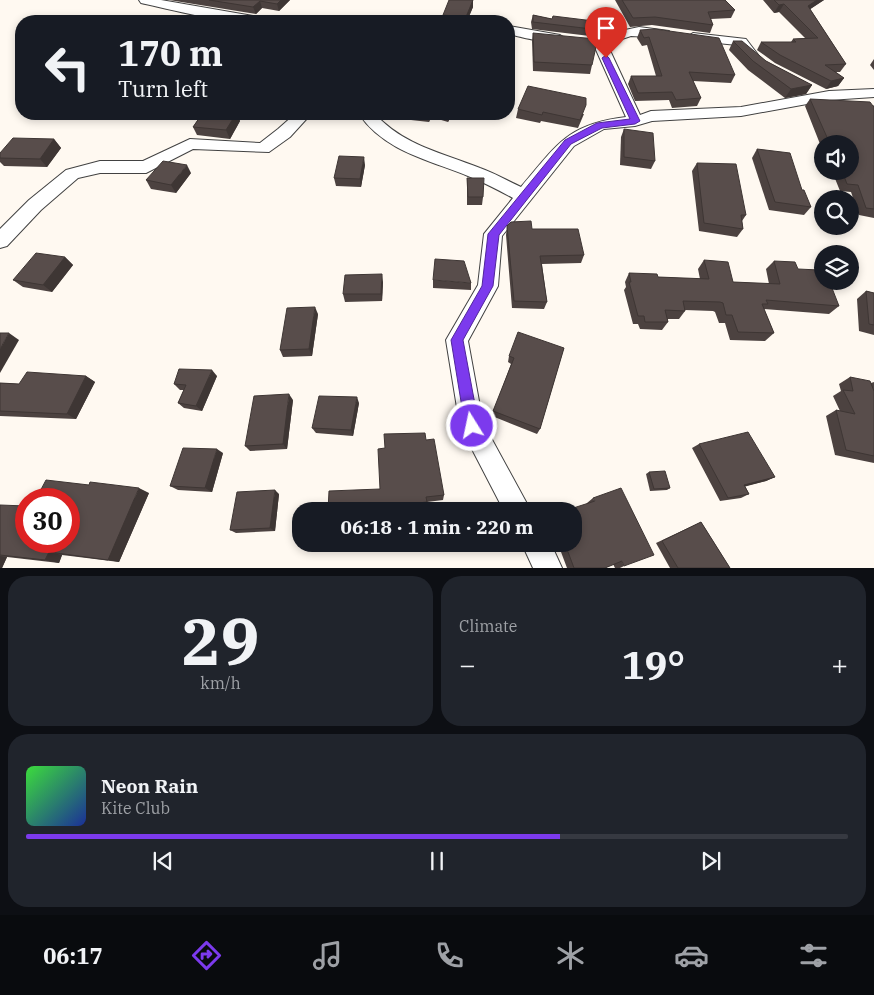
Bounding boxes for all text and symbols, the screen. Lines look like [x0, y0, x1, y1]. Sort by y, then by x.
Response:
pin [585, 7, 627, 58]
icon: arrive [592, 14, 620, 42]
text: 170 m [118, 30, 223, 76]
icon: left [35, 35, 100, 100]
text: Turn left [118, 74, 208, 103]
map controls [814, 135, 859, 290]
button: sound [814, 135, 859, 180]
button: search [814, 190, 859, 235]
button: layers [814, 245, 859, 290]
position arrow [445, 399, 497, 451]
speed limit sign: 30 [15, 488, 80, 553]
text: 06:18 · 1 min · 220 m [341, 515, 533, 539]
text: 29 [181, 598, 260, 683]
text: Climate [459, 616, 517, 636]
text: 19° [622, 640, 685, 689]
text: − [459, 646, 476, 683]
text: + [831, 646, 848, 683]
text: km/h [200, 673, 241, 693]
text: Neon Rain [101, 774, 198, 798]
text: Kite Club [101, 798, 170, 818]
icon: previous [149, 847, 177, 875]
icon: pause [423, 847, 451, 875]
icon: next [697, 847, 725, 875]
icon: directions [189, 938, 224, 973]
icon: music [310, 938, 345, 973]
icon: phone [432, 938, 467, 973]
icon: climate [553, 938, 588, 973]
icon: car [674, 938, 709, 973]
icon: filters [796, 938, 831, 973]
text: 06:17 [43, 941, 103, 970]

